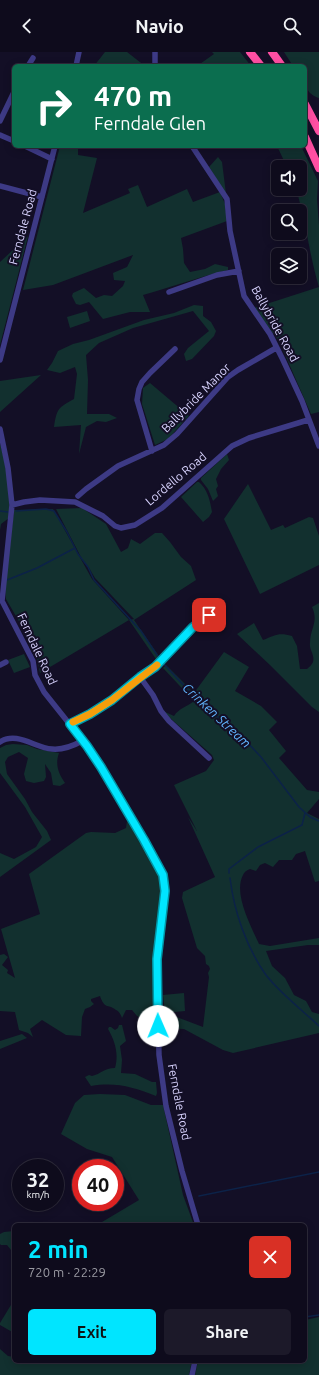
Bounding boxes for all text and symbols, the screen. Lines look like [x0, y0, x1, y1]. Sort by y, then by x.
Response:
icon: back [16, 15, 38, 37]
icon: search [281, 15, 303, 37]
text: Navio [135, 16, 184, 36]
icon: right [28, 80, 80, 132]
text: 470 m [94, 80, 172, 111]
text: Ferndale Glen [94, 113, 206, 133]
map controls [271, 160, 307, 284]
button: sound [271, 160, 307, 196]
street label: Ferndale Road [6, 188, 39, 266]
button: search [271, 204, 307, 240]
button: layers [271, 248, 307, 284]
street label: Ballybride Road [249, 284, 302, 364]
street label: Ballybride Manor [159, 360, 233, 435]
street label: Lordello Road [143, 450, 209, 508]
pin [192, 598, 226, 632]
icon: arrive [198, 604, 220, 626]
street label: Ferndale Road [15, 611, 60, 687]
water label: Crinken Stream [180, 680, 254, 750]
position arrow [137, 1005, 179, 1047]
street label: Ferndale Road [166, 1063, 193, 1141]
speed limit sign: 40 [72, 1159, 124, 1211]
text: 32 [27, 1168, 49, 1191]
text: km/h [26, 1189, 50, 1200]
text: 2 min [28, 1236, 89, 1263]
button: close [249, 1236, 291, 1278]
text: 720 m · 22:29 [28, 1265, 106, 1279]
button: Exit [28, 1309, 156, 1355]
button: Share [164, 1309, 291, 1355]

